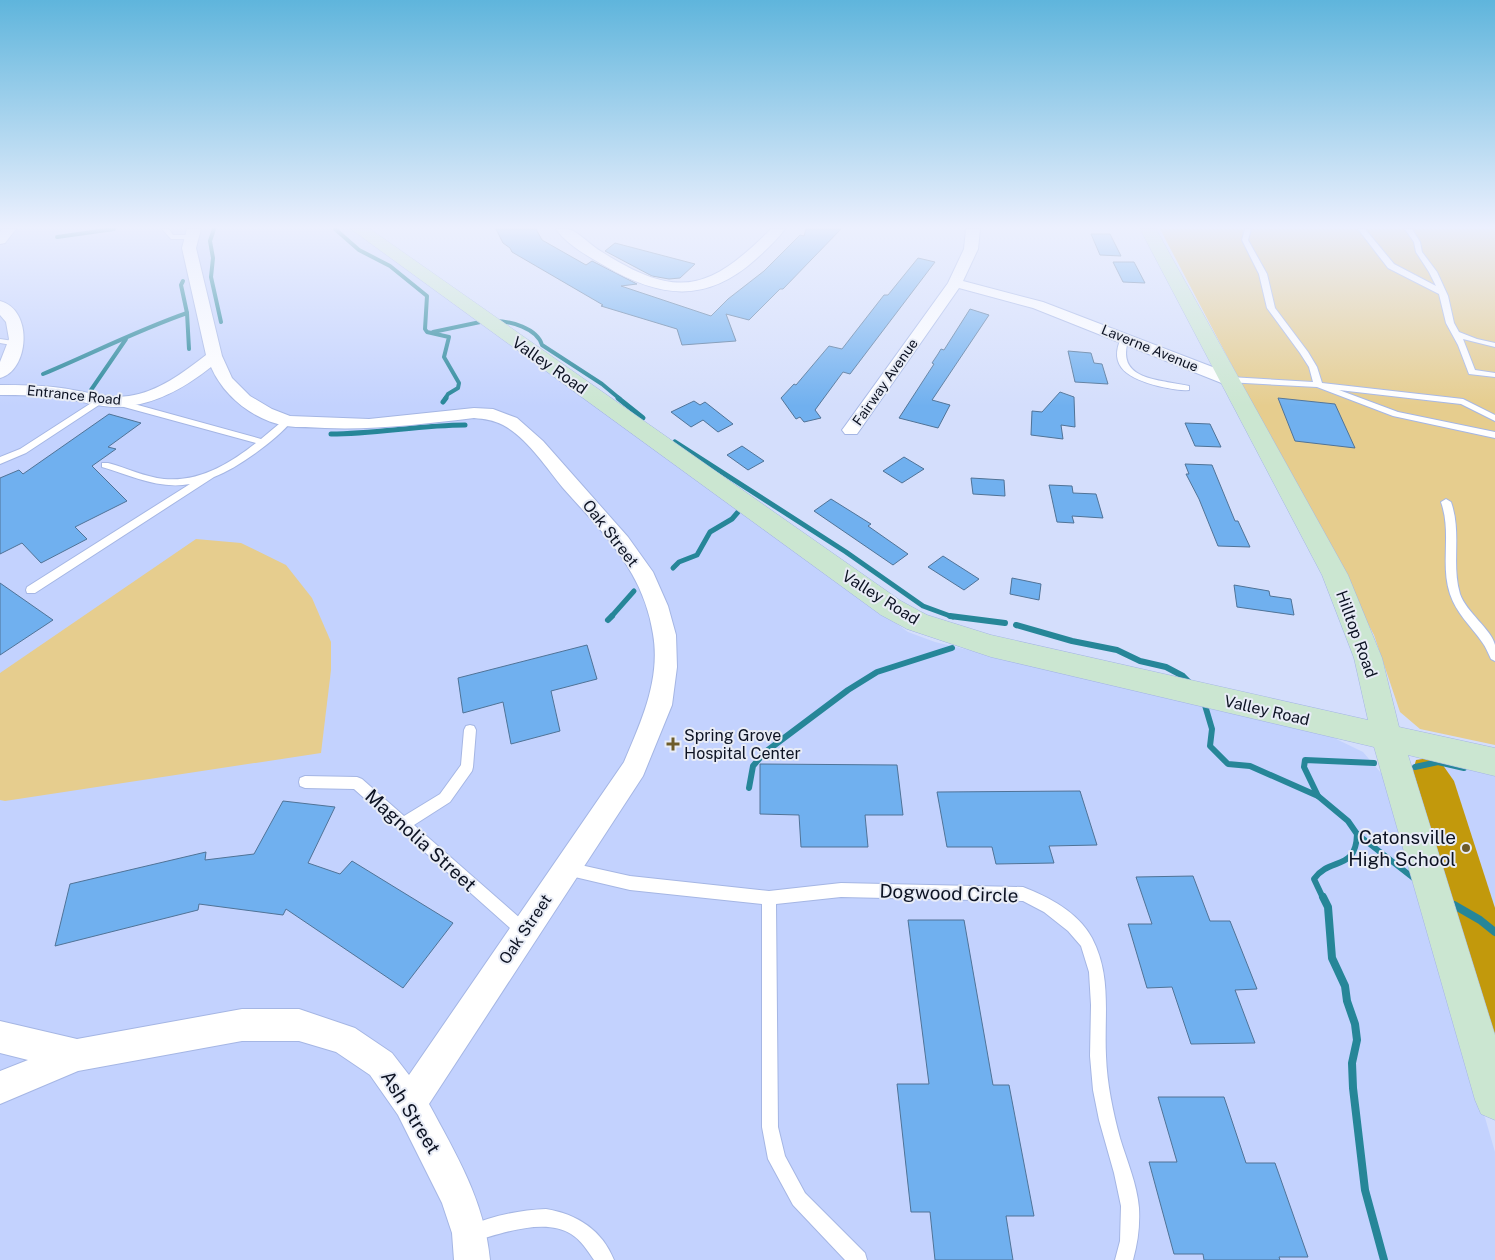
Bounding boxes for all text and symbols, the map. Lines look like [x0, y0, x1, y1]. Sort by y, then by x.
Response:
street label: Laverne Avenue [1099, 321, 1201, 375]
street label: Valley Road [509, 333, 591, 398]
street label: Fairway Avenue [849, 335, 921, 428]
street label: Entrance Road [26, 382, 122, 408]
street label: Oak Street [578, 496, 643, 571]
street label: Valley Road [839, 566, 923, 629]
street label: Hilltop Road [1332, 588, 1381, 680]
street label: Valley Road [1222, 691, 1312, 730]
place label: Spring Grove Hospital Center [684, 726, 801, 763]
marker: Spring Grove Hospital Center [666, 737, 680, 751]
street label: Magnolia Street [361, 784, 481, 896]
place label: Catonsville High School [1348, 826, 1456, 870]
marker: Catonsville High School [1460, 842, 1472, 854]
street label: Dogwood Circle [879, 880, 1019, 906]
street label: Oak Street [495, 891, 556, 968]
street label: Ash Street [377, 1066, 445, 1158]

